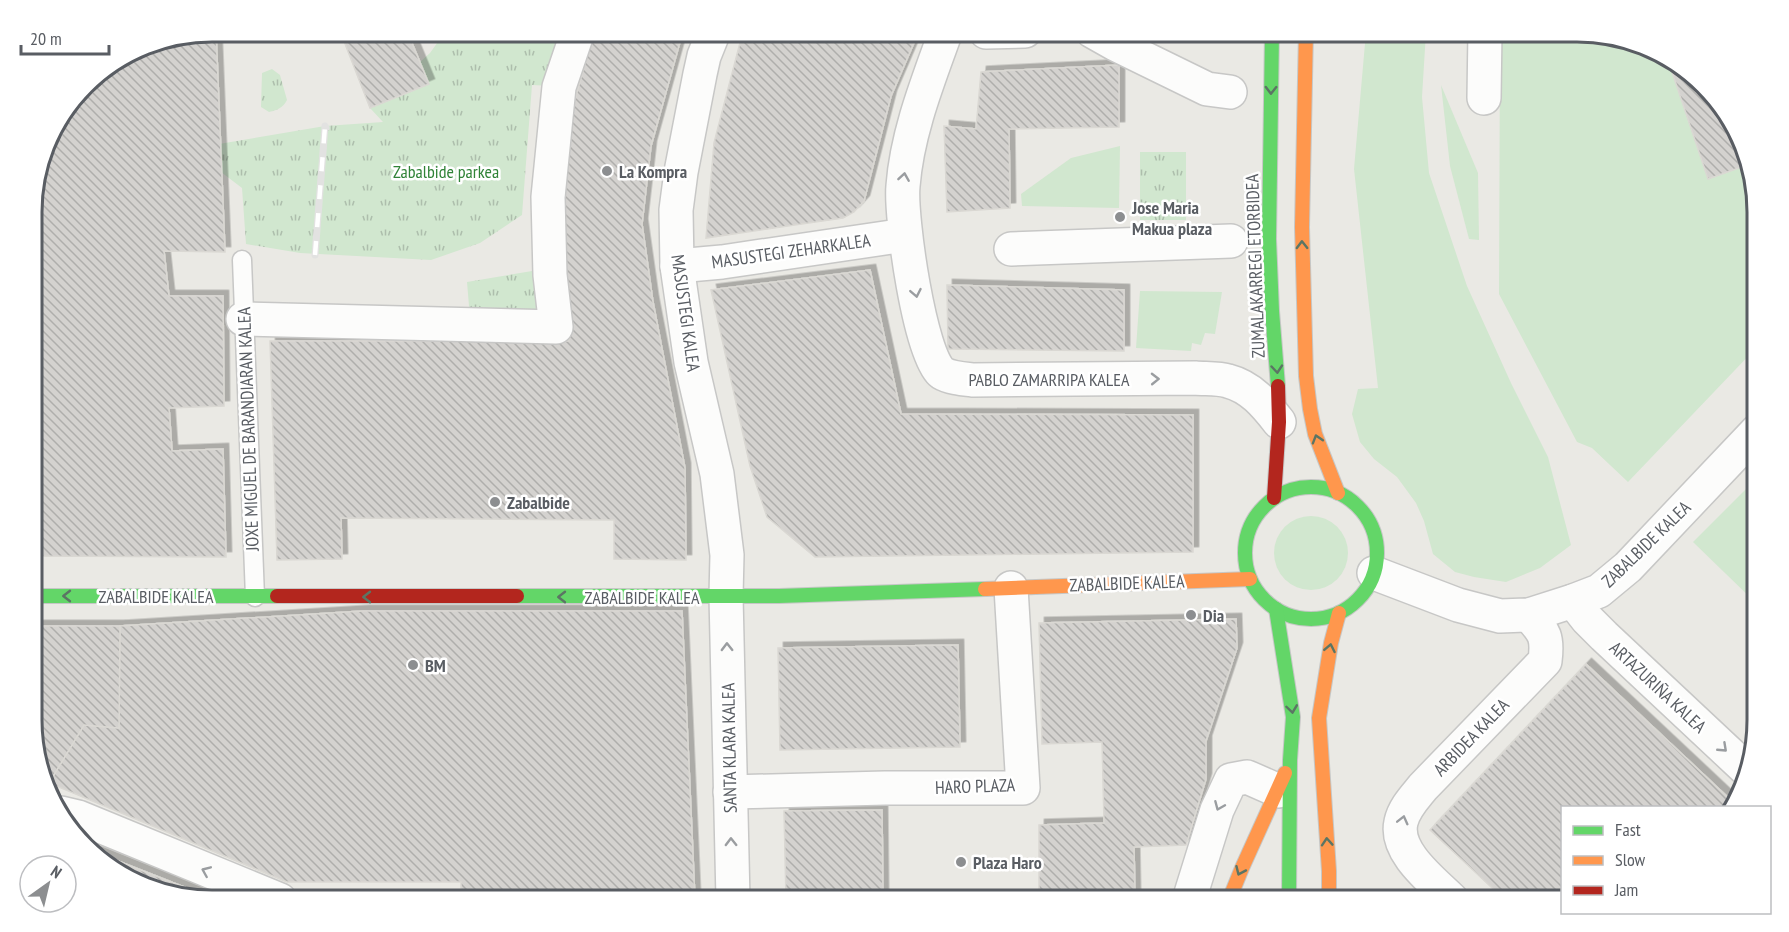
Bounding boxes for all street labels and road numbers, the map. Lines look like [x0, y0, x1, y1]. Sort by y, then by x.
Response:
street label: ZUMALAKARREGI ETORBIDEA [1240, 173, 1270, 358]
street label: MASUSTEGI ZEHARKALEA [710, 228, 872, 274]
street label: MASUSTEGI KALEA [666, 253, 706, 374]
street label: JOXE MIGUEL DE BARANDIARAN KALEA [232, 306, 264, 552]
street label: PABLO ZAMARRIPA KALEA [968, 368, 1130, 391]
street label: ZABALBIDE KALEA [1597, 495, 1696, 592]
street label: ZABALBIDE KALEA [1069, 569, 1185, 596]
street label: ZABALBIDE KALEA [99, 585, 214, 608]
street label: ZABALBIDE KALEA [585, 586, 700, 609]
street label: ARTAZURIÑA KALEA [1605, 636, 1711, 738]
street label: SANTA KLARA KALEA [716, 682, 742, 813]
street label: ARBIDEA KALEA [1428, 693, 1514, 781]
street label: HARO PLAZA [935, 773, 1016, 799]

